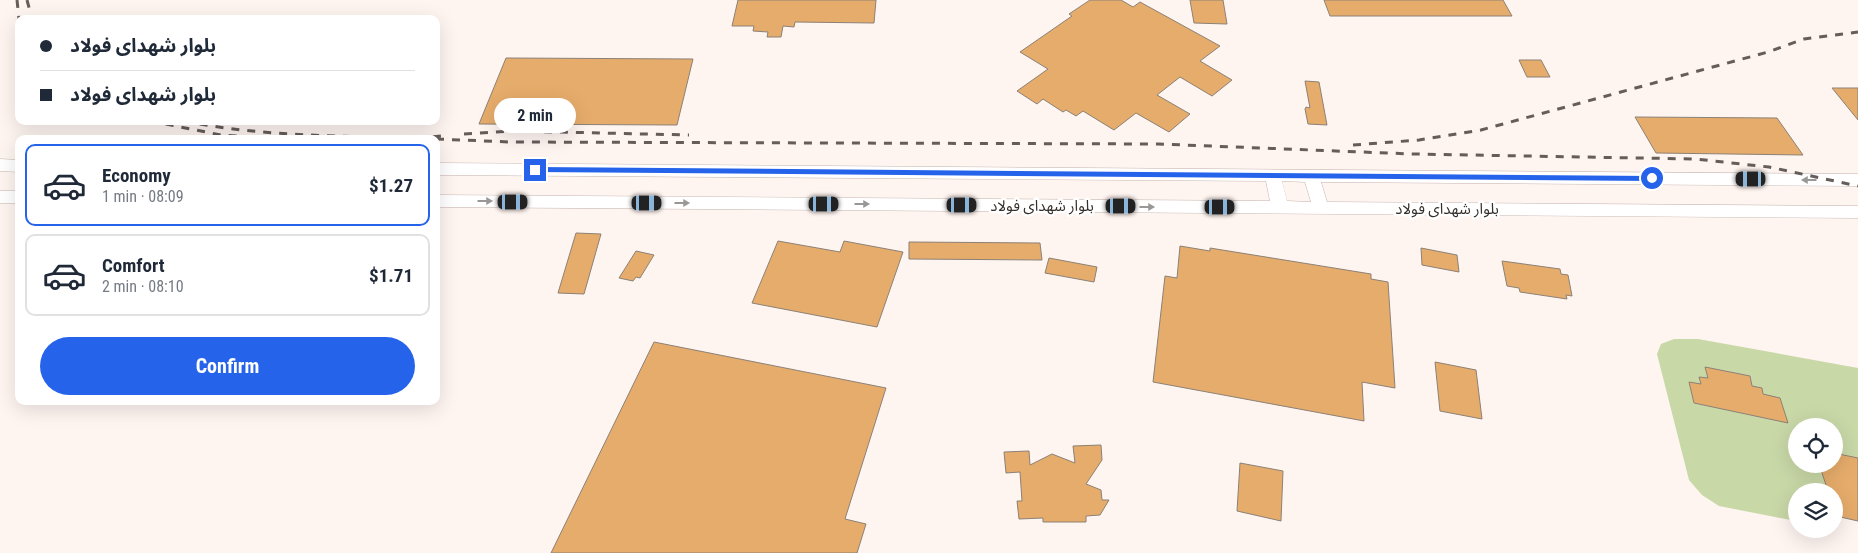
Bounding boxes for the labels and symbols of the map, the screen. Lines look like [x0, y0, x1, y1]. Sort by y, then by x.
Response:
callout: 2 min [494, 98, 576, 132]
route end [524, 159, 546, 181]
route start [1641, 167, 1663, 189]
car [1736, 172, 1766, 187]
one-way arrow [1801, 176, 1817, 184]
car [498, 195, 528, 210]
car [632, 196, 662, 211]
one-way arrow [477, 197, 493, 205]
car [809, 197, 839, 212]
street label: بلوار شهدای فولاد [990, 197, 1094, 215]
car [947, 198, 977, 213]
one-way arrow [675, 199, 691, 207]
car [1106, 199, 1136, 214]
one-way arrow [855, 200, 871, 208]
car [1205, 200, 1235, 215]
street label: بلوار شهدای فولاد [1395, 200, 1499, 218]
one-way arrow [1140, 203, 1156, 211]

